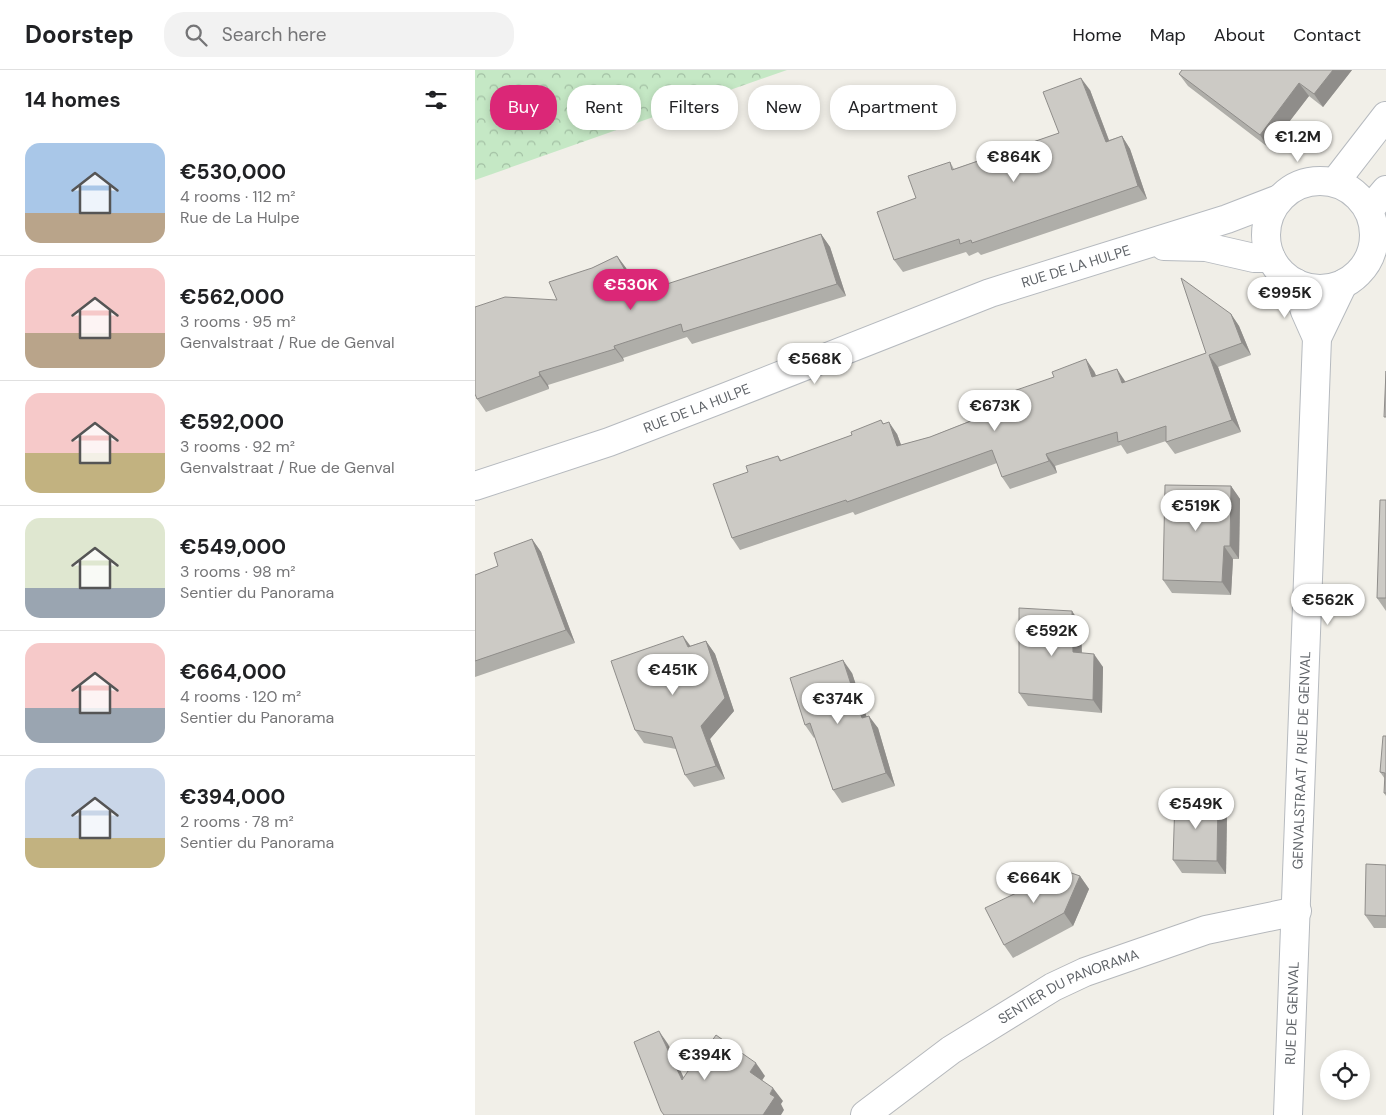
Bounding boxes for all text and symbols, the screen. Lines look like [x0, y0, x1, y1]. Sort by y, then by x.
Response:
search box [164, 12, 514, 57]
text: Doorstep [25, 19, 134, 50]
icon: search [182, 21, 210, 49]
text: Search here [222, 22, 327, 47]
text: Home [1072, 23, 1122, 47]
text: Map [1150, 23, 1186, 47]
text: About [1214, 23, 1265, 47]
text: Contact [1293, 23, 1361, 47]
chip: Buy [490, 85, 557, 130]
chip: Rent [567, 85, 641, 130]
chip: Filters [651, 85, 738, 130]
chip: New [748, 85, 820, 130]
chip: Apartment [830, 85, 956, 130]
text: 14 homes [25, 86, 121, 114]
icon: filters [422, 86, 450, 114]
pin: €1.2M [1263, 121, 1333, 163]
text: €1.2M [1275, 126, 1321, 147]
pin: €864K [979, 140, 1049, 183]
text: €864K [987, 146, 1041, 167]
text: €530,000 [180, 158, 286, 186]
icon: home [65, 163, 125, 223]
text: 4 rooms · 112 m² [180, 186, 296, 207]
text: Rue de La Hulpe [180, 207, 300, 228]
street label: RUE DE LA HULPE [1019, 241, 1132, 292]
pin: €530K [596, 268, 666, 311]
text: €530K [604, 274, 658, 295]
pin: €995K [1250, 276, 1320, 319]
text: €995K [1258, 282, 1312, 303]
text: €562,000 [180, 283, 284, 311]
icon: home [65, 288, 125, 348]
text: 3 rooms · 95 m² [180, 311, 296, 332]
text: Genvalstraat / Rue de Genval [180, 332, 395, 353]
pin: €568K [780, 342, 850, 385]
text: €568K [788, 348, 842, 369]
street label: RUE DE LA HULPE [641, 379, 753, 437]
pin: €673K [960, 390, 1030, 432]
text: €673K [969, 395, 1021, 416]
text: €592,000 [180, 408, 284, 436]
icon: home [65, 413, 125, 473]
text: 3 rooms · 92 m² [180, 436, 295, 457]
text: Genvalstraat / Rue de Genval [180, 457, 395, 478]
pin: €519K [1161, 490, 1231, 532]
text: €519K [1171, 495, 1221, 516]
text: €549,000 [180, 533, 286, 561]
icon: home [65, 538, 125, 598]
text: 3 rooms · 98 m² [180, 561, 296, 582]
text: Sentier du Panorama [180, 582, 334, 603]
pin: €562K [1293, 584, 1363, 626]
text: €562K [1302, 589, 1354, 610]
pin: €592K [1017, 614, 1087, 657]
text: €592K [1026, 620, 1078, 641]
street label: GENVALSTRAAT / RUE DE GENVAL [1288, 651, 1314, 870]
pin: €451K [638, 654, 708, 696]
text: €664,000 [180, 658, 286, 686]
text: €451K [648, 659, 698, 680]
icon: home [65, 663, 125, 723]
pin: €374K [803, 682, 873, 725]
text: 4 rooms · 120 m² [180, 686, 301, 707]
text: €374K [813, 688, 863, 709]
text: Sentier du Panorama [180, 707, 334, 728]
text: €394,000 [180, 783, 285, 811]
icon: home [65, 788, 125, 848]
pin: €549K [1161, 788, 1231, 830]
text: €549K [1169, 793, 1223, 814]
text: 2 rooms · 78 m² [180, 811, 294, 832]
text: Sentier du Panorama [180, 832, 334, 853]
pin: €664K [999, 862, 1069, 904]
text: €664K [1007, 867, 1061, 888]
street label: SENTIER DU PANORAMA [995, 945, 1141, 1028]
street label: RUE DE GENVAL [1281, 961, 1303, 1065]
pin: €394K [670, 1038, 740, 1081]
text: €394K [679, 1044, 731, 1065]
map controls [1320, 1050, 1370, 1100]
button: locate [1320, 1050, 1370, 1100]

